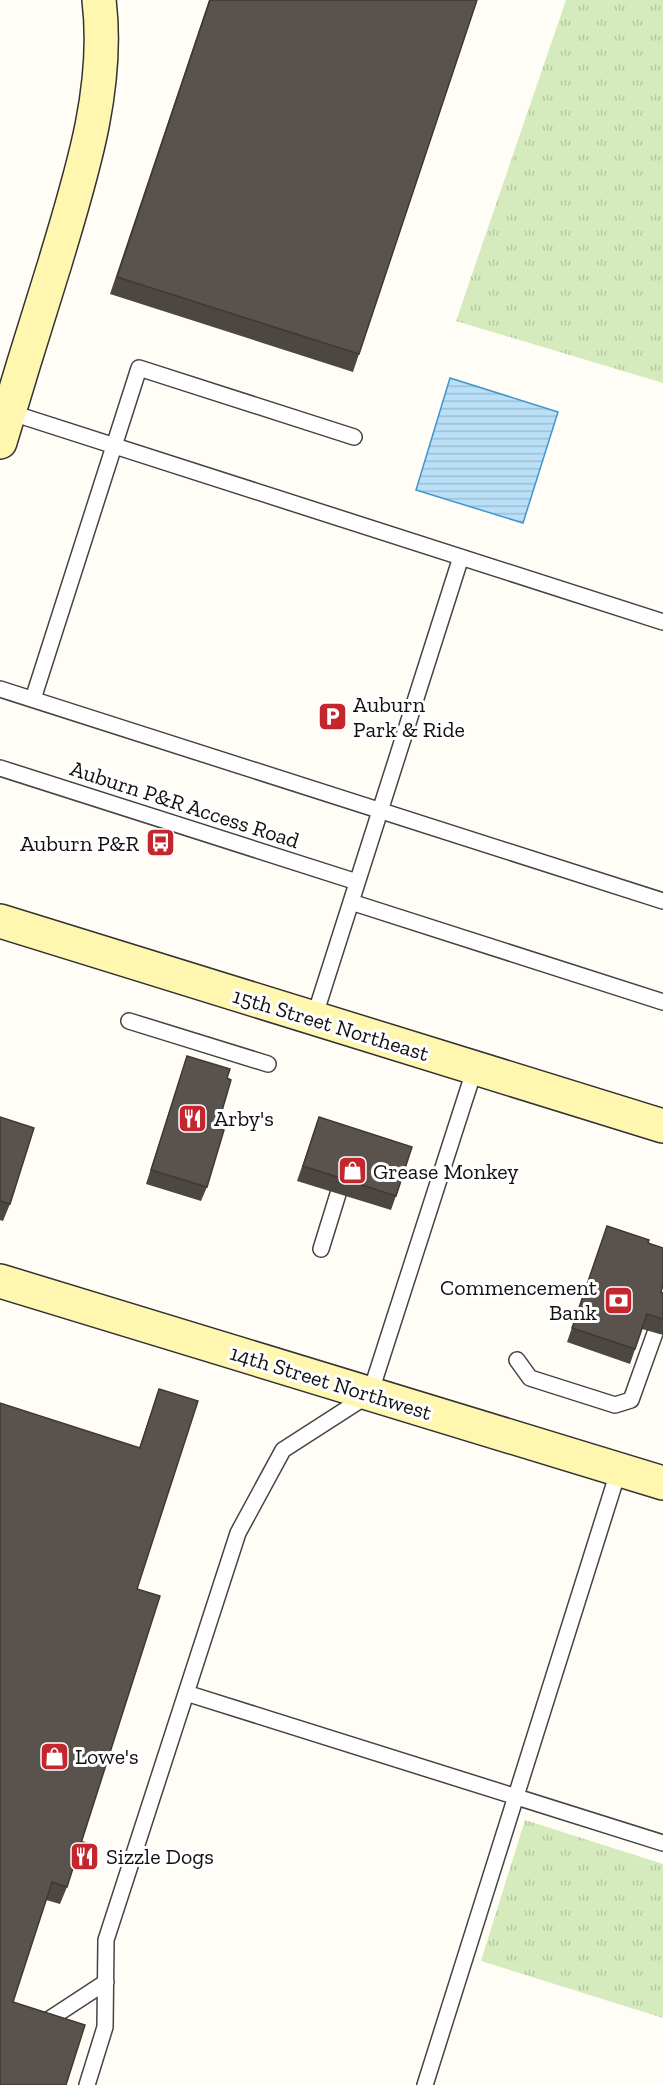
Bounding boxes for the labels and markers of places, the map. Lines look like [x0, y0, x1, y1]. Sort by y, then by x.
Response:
place label: Auburn Park & Ride [353, 691, 465, 743]
parking icon: Auburn Park & Ride [316, 701, 348, 733]
bus stop icon: Auburn P&R [144, 827, 176, 859]
place label: Auburn P&R [20, 830, 139, 856]
restaurant icon: Arby's [177, 1102, 209, 1134]
place label: Arby's [214, 1105, 274, 1132]
shop icon: Grease Monkey [336, 1155, 368, 1187]
place label: Grease Monkey [373, 1158, 519, 1185]
place label: Commencement Bank [440, 1274, 598, 1326]
bank icon: Commencement Bank [602, 1284, 634, 1316]
shop icon: Lowe's [38, 1740, 70, 1772]
place label: Lowe's [75, 1743, 139, 1770]
restaurant icon: Sizzle Dogs [69, 1840, 101, 1872]
place label: Sizzle Dogs [106, 1843, 214, 1870]

